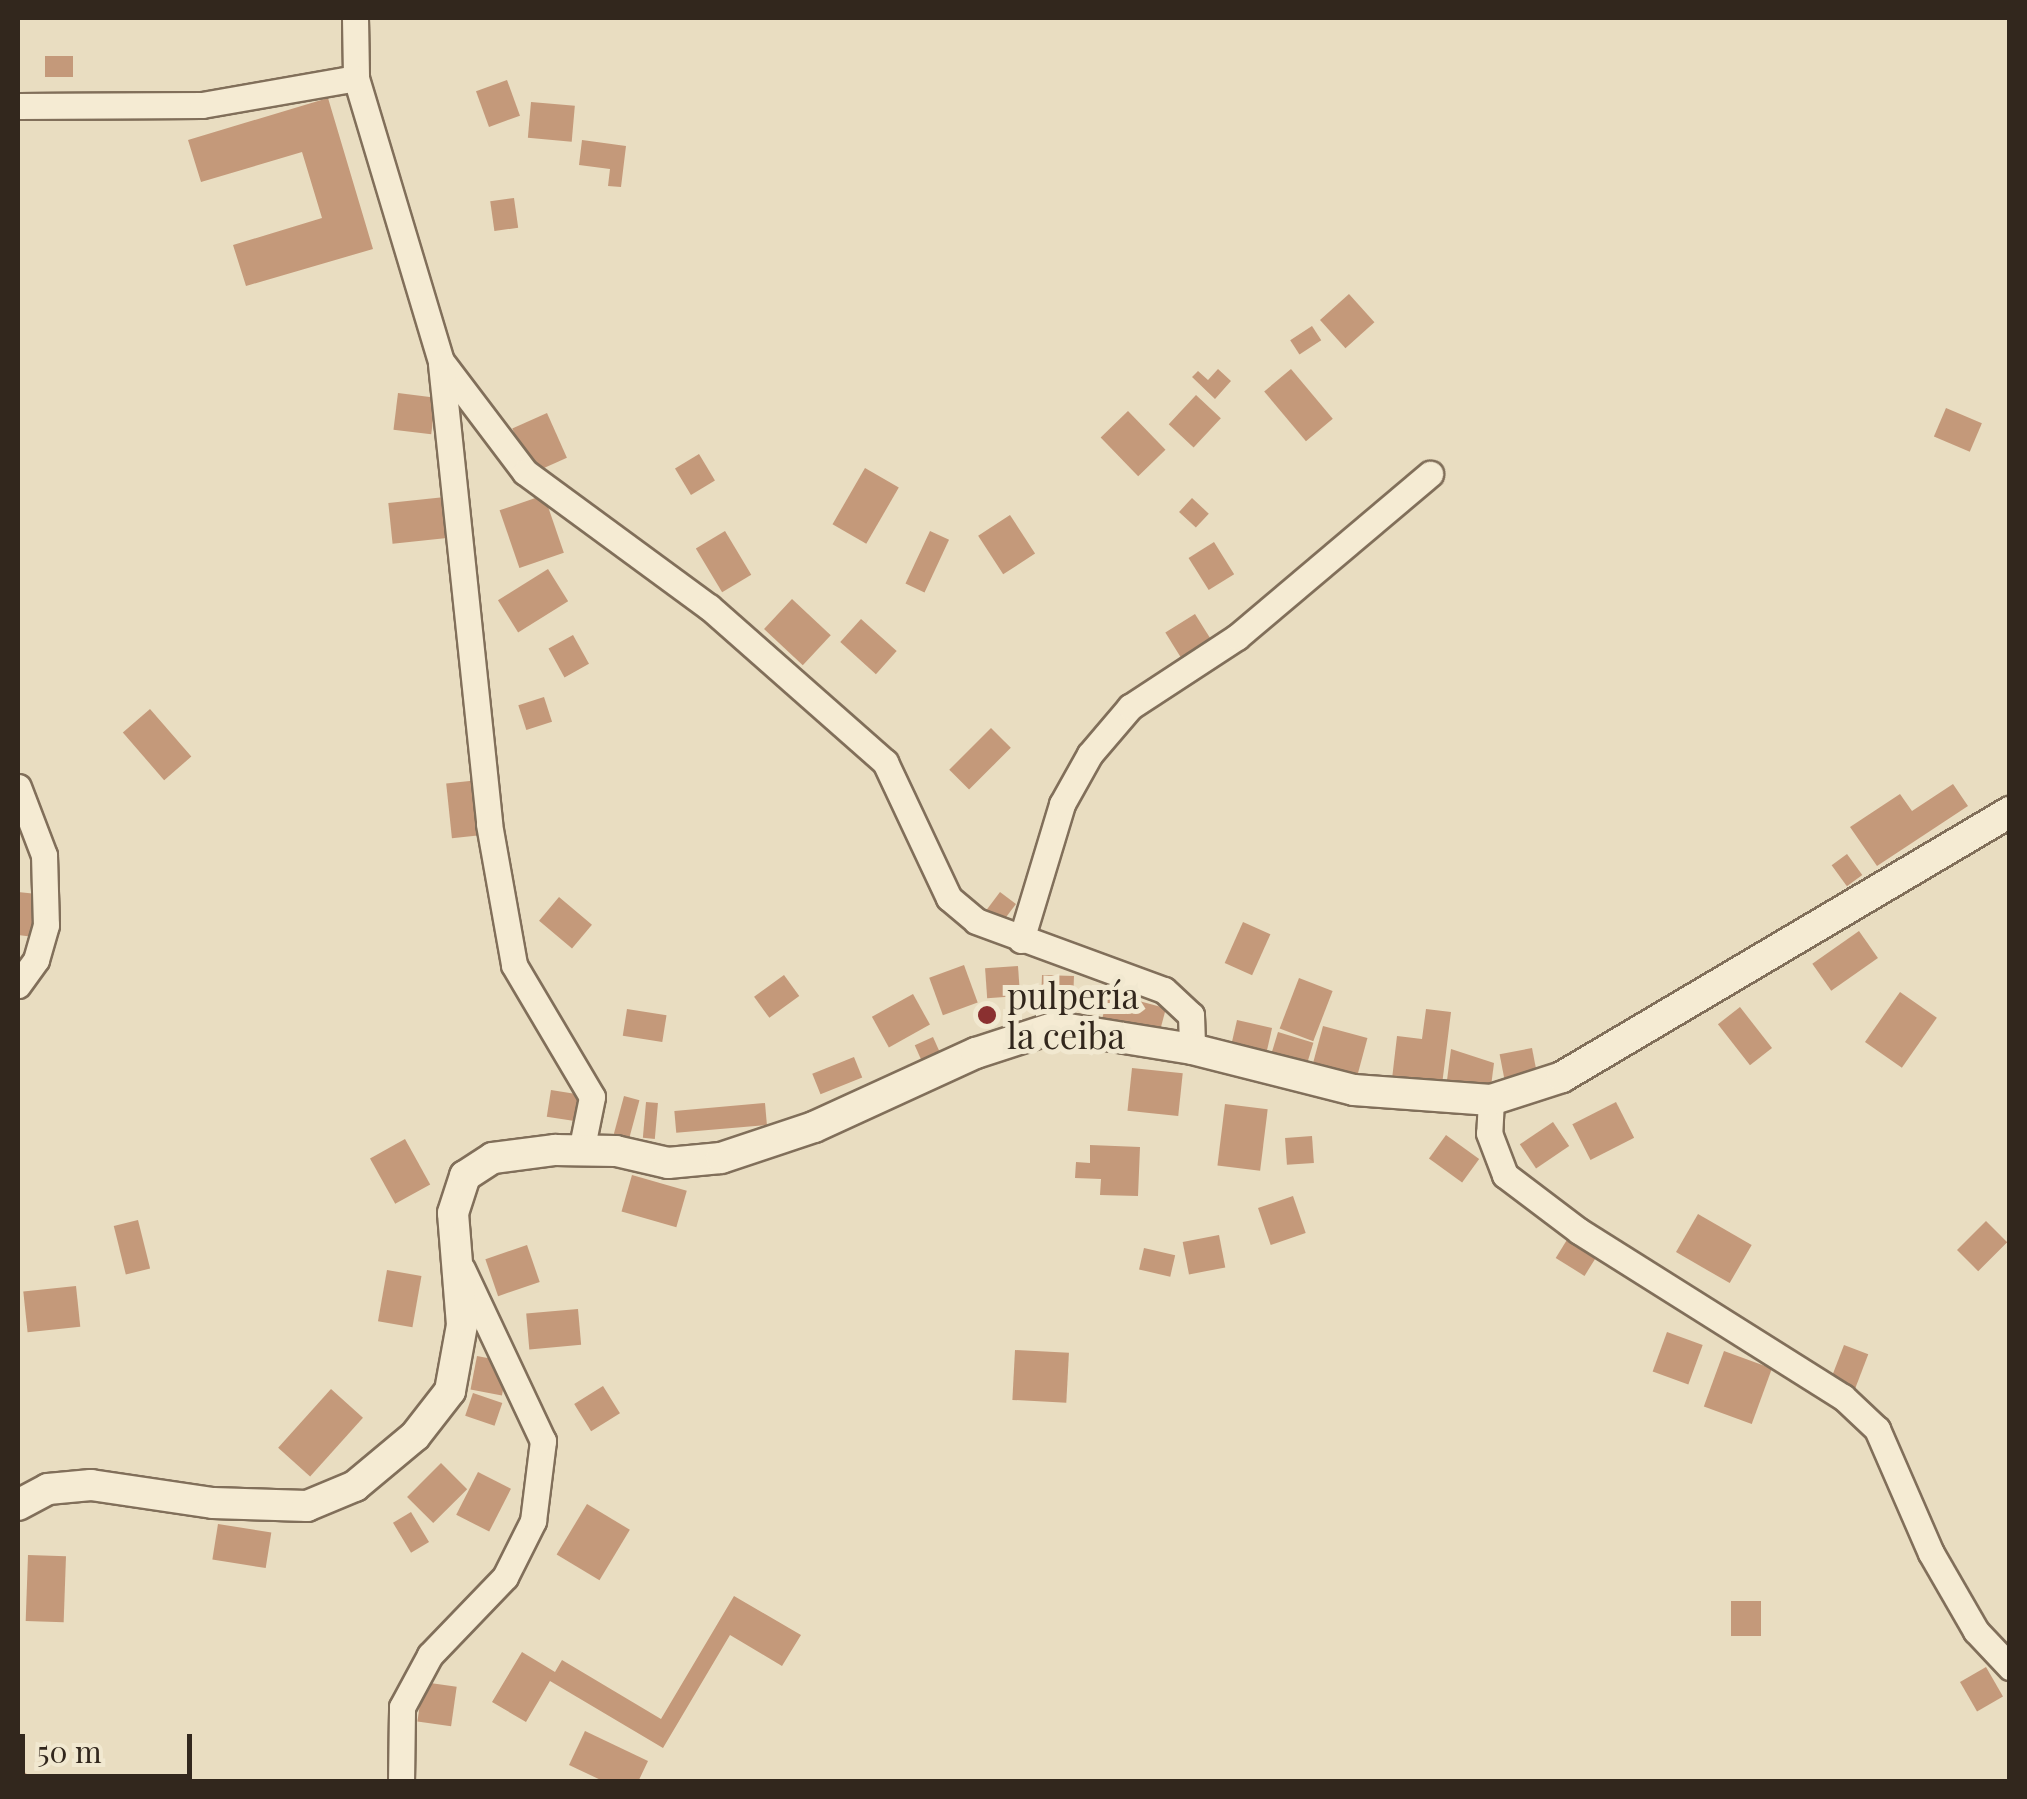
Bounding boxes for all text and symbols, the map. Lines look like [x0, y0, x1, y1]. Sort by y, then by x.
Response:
place label: pulpería la ceiba [1007, 974, 1139, 1056]
marker: pulpería la ceiba [976, 1004, 998, 1026]
scale bar [25, 1714, 198, 1776]
text: 50 m [37, 1731, 102, 1771]

